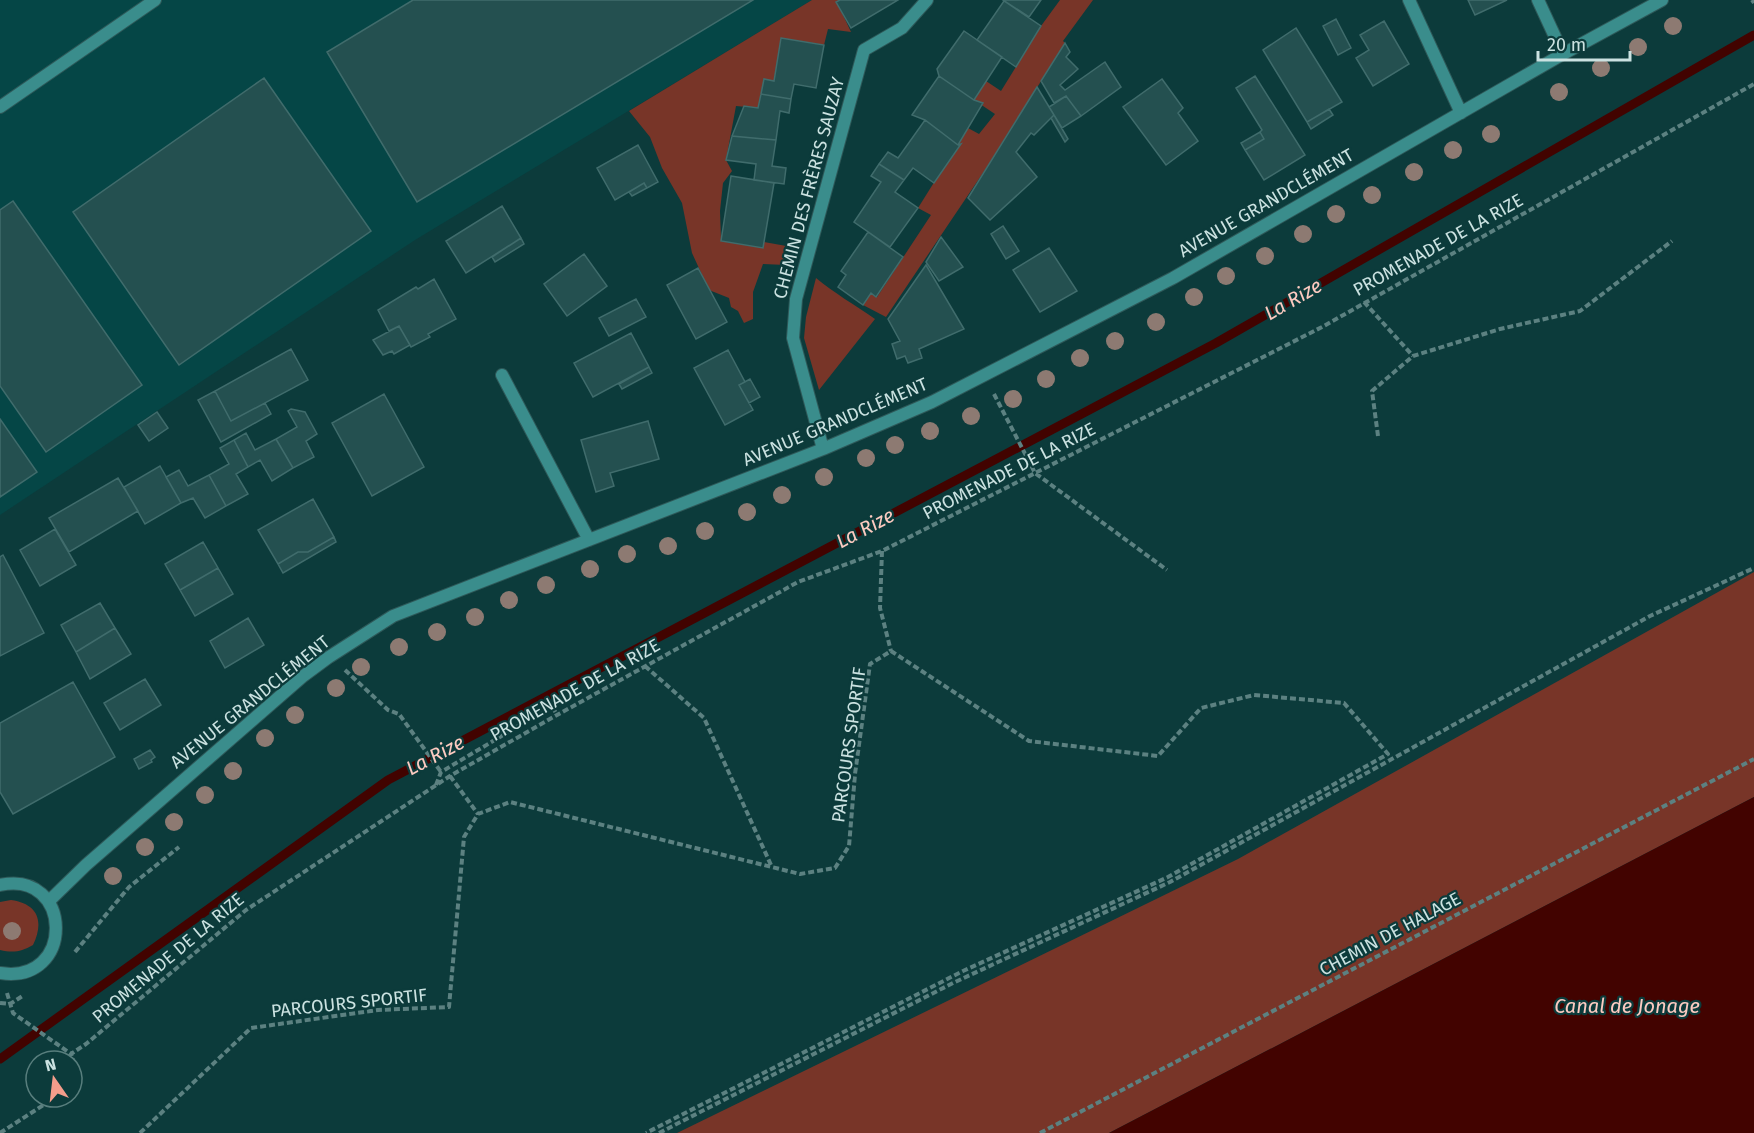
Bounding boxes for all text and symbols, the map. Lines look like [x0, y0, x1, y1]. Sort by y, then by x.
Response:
scale bar [1538, 24, 1630, 62]
text: 20 m [1547, 34, 1586, 56]
street label: CHEMIN DES FRÈRES SAUZAY [768, 74, 849, 301]
street label: AVENUE GRANDCLÉMENT [1174, 143, 1358, 262]
street label: PROMENADE DE LA RIZE [1349, 189, 1527, 301]
water label: La Rize [1260, 273, 1326, 325]
street label: AVENUE GRANDCLÉMENT [739, 372, 931, 471]
street label: PROMENADE DE LA RIZE [919, 418, 1099, 524]
water label: La Rize [832, 503, 898, 553]
street label: AVENUE GRANDCLÉMENT [165, 630, 335, 773]
street label: PROMENADE DE LA RIZE [486, 634, 664, 746]
street label: PARCOURS SPORTIF [827, 666, 871, 824]
water label: La Rize [402, 730, 468, 780]
street label: CHEMIN DE HALAGE [1316, 887, 1464, 981]
street label: PROMENADE DE LA RIZE [88, 888, 248, 1028]
street label: PARCOURS SPORTIF [270, 984, 428, 1022]
water label: Canal de Jonage [1554, 994, 1700, 1018]
north arrow [24, 1049, 84, 1109]
text: N [43, 1054, 58, 1075]

